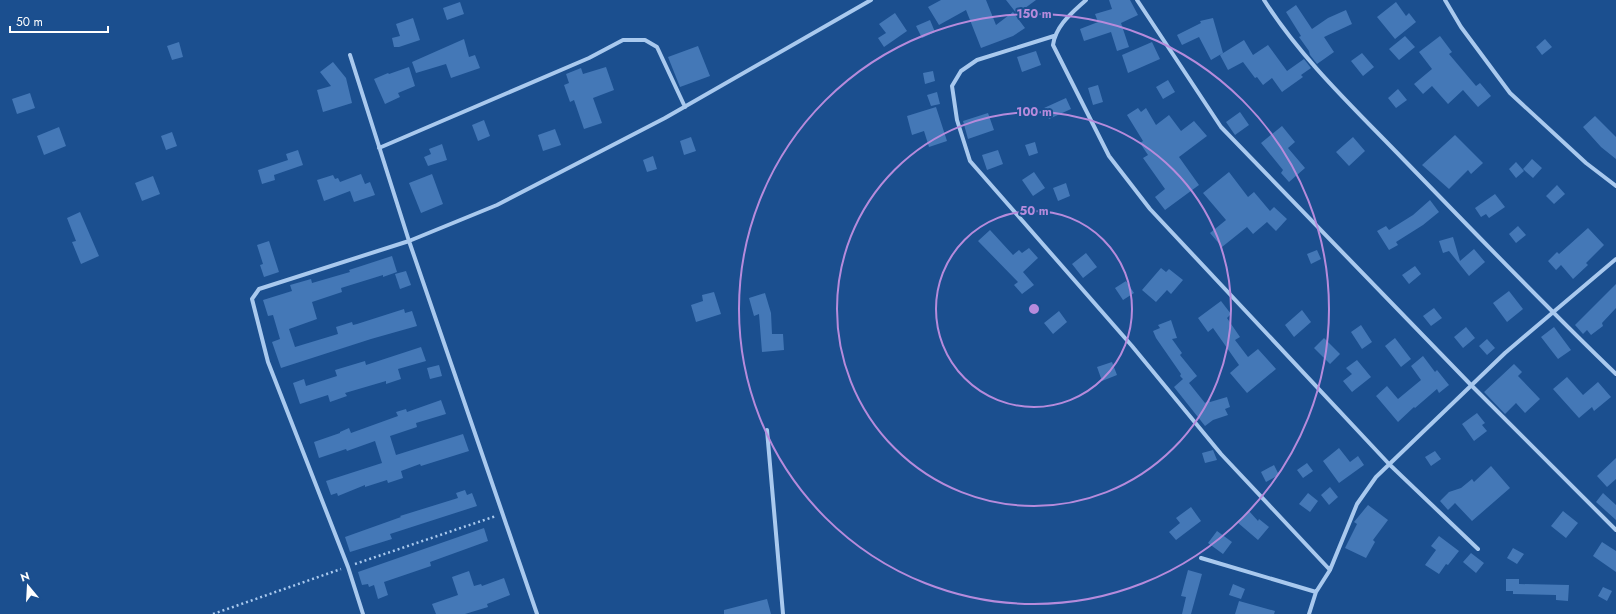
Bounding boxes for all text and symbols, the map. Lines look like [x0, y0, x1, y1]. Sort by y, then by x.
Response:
text: 150 m [1016, 5, 1052, 23]
scale bar [10, 8, 108, 34]
text: 50 m [16, 13, 43, 31]
text: 100 m [1016, 103, 1052, 121]
text: 50 m [1019, 202, 1049, 220]
centre of rings [1027, 302, 1041, 316]
north arrow [8, 566, 48, 606]
text: N [18, 568, 32, 585]

